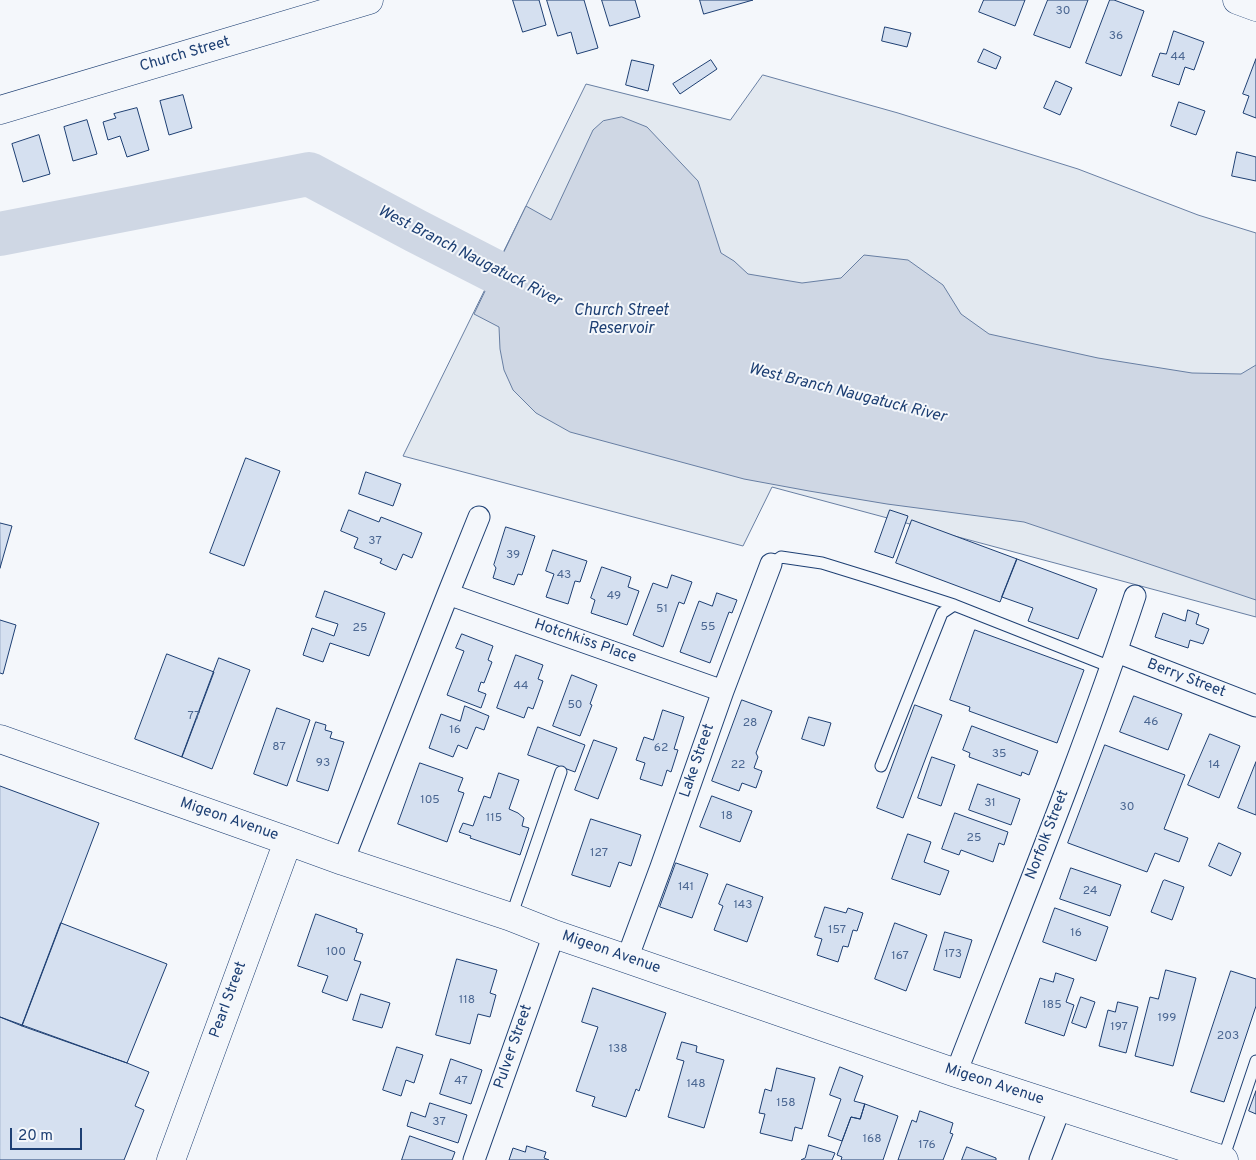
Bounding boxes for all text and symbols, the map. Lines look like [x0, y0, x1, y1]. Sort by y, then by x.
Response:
house number: 30 [1056, 5, 1070, 19]
house number: 36 [1109, 30, 1123, 44]
street label: Church Street [138, 34, 232, 76]
house number: 44 [1171, 51, 1185, 65]
water label: West Branch Naugatuck River [374, 202, 564, 312]
water label: Church Street Reservoir [574, 302, 668, 340]
water label: West Branch Naugatuck River [746, 360, 948, 428]
house number: 37 [368, 535, 382, 549]
house number: 39 [506, 549, 520, 563]
house number: 43 [557, 569, 571, 583]
house number: 49 [607, 590, 621, 604]
house number: 51 [656, 603, 668, 617]
street label: Hotchkiss Place [532, 616, 638, 668]
house number: 55 [701, 621, 715, 635]
house number: 25 [353, 622, 367, 636]
street label: Berry Street [1144, 656, 1228, 702]
house number: 44 [514, 680, 528, 694]
house number: 50 [567, 699, 583, 713]
house number: 77 [188, 710, 200, 724]
house number: 46 [1144, 716, 1158, 730]
house number: 28 [743, 717, 757, 731]
street label: Lake Street [677, 722, 719, 800]
house number: 16 [449, 724, 461, 738]
house number: 87 [272, 741, 286, 755]
house number: 62 [654, 742, 668, 756]
house number: 35 [992, 748, 1006, 762]
house number: 93 [316, 757, 330, 771]
house number: 22 [731, 759, 745, 773]
house number: 14 [1208, 759, 1220, 773]
street label: Norfolk Street [1023, 788, 1073, 882]
house number: 105 [420, 794, 440, 808]
street label: Migeon Avenue [177, 795, 281, 845]
house number: 31 [984, 797, 996, 811]
house number: 30 [1120, 801, 1134, 815]
house number: 18 [721, 810, 733, 824]
house number: 115 [486, 812, 502, 826]
house number: 25 [967, 832, 981, 846]
house number: 127 [590, 847, 608, 861]
house number: 141 [678, 881, 694, 895]
house number: 24 [1083, 885, 1097, 899]
house number: 143 [734, 899, 752, 913]
house number: 157 [828, 924, 846, 938]
house number: 16 [1070, 927, 1082, 941]
street label: Migeon Avenue [559, 928, 663, 978]
house number: 100 [326, 946, 346, 960]
house number: 173 [944, 948, 962, 962]
house number: 167 [891, 950, 909, 964]
street label: Pearl Street [207, 959, 251, 1041]
house number: 118 [459, 994, 475, 1008]
house number: 185 [1042, 999, 1062, 1013]
street label: Pulver Street [491, 1002, 537, 1092]
house number: 199 [1158, 1012, 1176, 1026]
house number: 197 [1110, 1021, 1128, 1035]
house number: 203 [1217, 1030, 1239, 1044]
house number: 138 [608, 1043, 628, 1057]
street label: Migeon Avenue [942, 1061, 1046, 1109]
house number: 47 [454, 1075, 468, 1089]
house number: 148 [686, 1078, 706, 1092]
house number: 158 [776, 1097, 796, 1111]
house number: 37 [432, 1116, 446, 1130]
scale bar [12, 1118, 85, 1150]
text: 20 m [18, 1127, 53, 1146]
house number: 168 [863, 1133, 881, 1147]
house number: 176 [918, 1139, 936, 1153]

